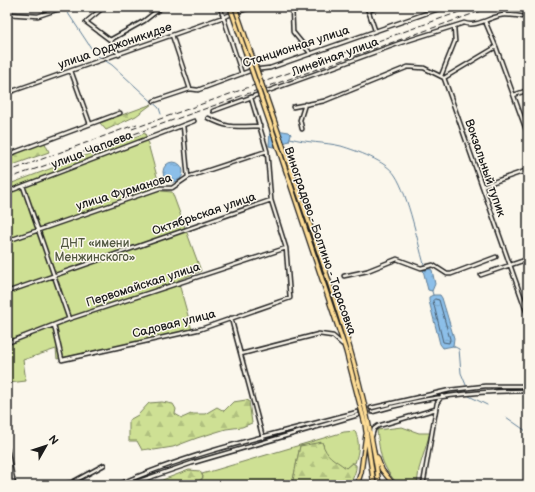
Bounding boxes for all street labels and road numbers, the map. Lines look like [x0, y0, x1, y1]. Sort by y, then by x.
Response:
street label: улица Орджоникидзе [56, 19, 174, 73]
street label: Станционная улица [241, 23, 351, 71]
street label: Линейная улица [288, 34, 381, 80]
street label: Вокзальный тупик [461, 117, 509, 219]
street label: улица Чапаева [49, 128, 135, 172]
street label: Виноградово - Болтино - Тарасовка [281, 145, 359, 337]
street label: улица Фурманова [74, 170, 174, 214]
street label: Октябрьская улица [150, 189, 258, 239]
street label: Первомайская улица [84, 259, 202, 311]
street label: Садовая улица [131, 306, 217, 342]

